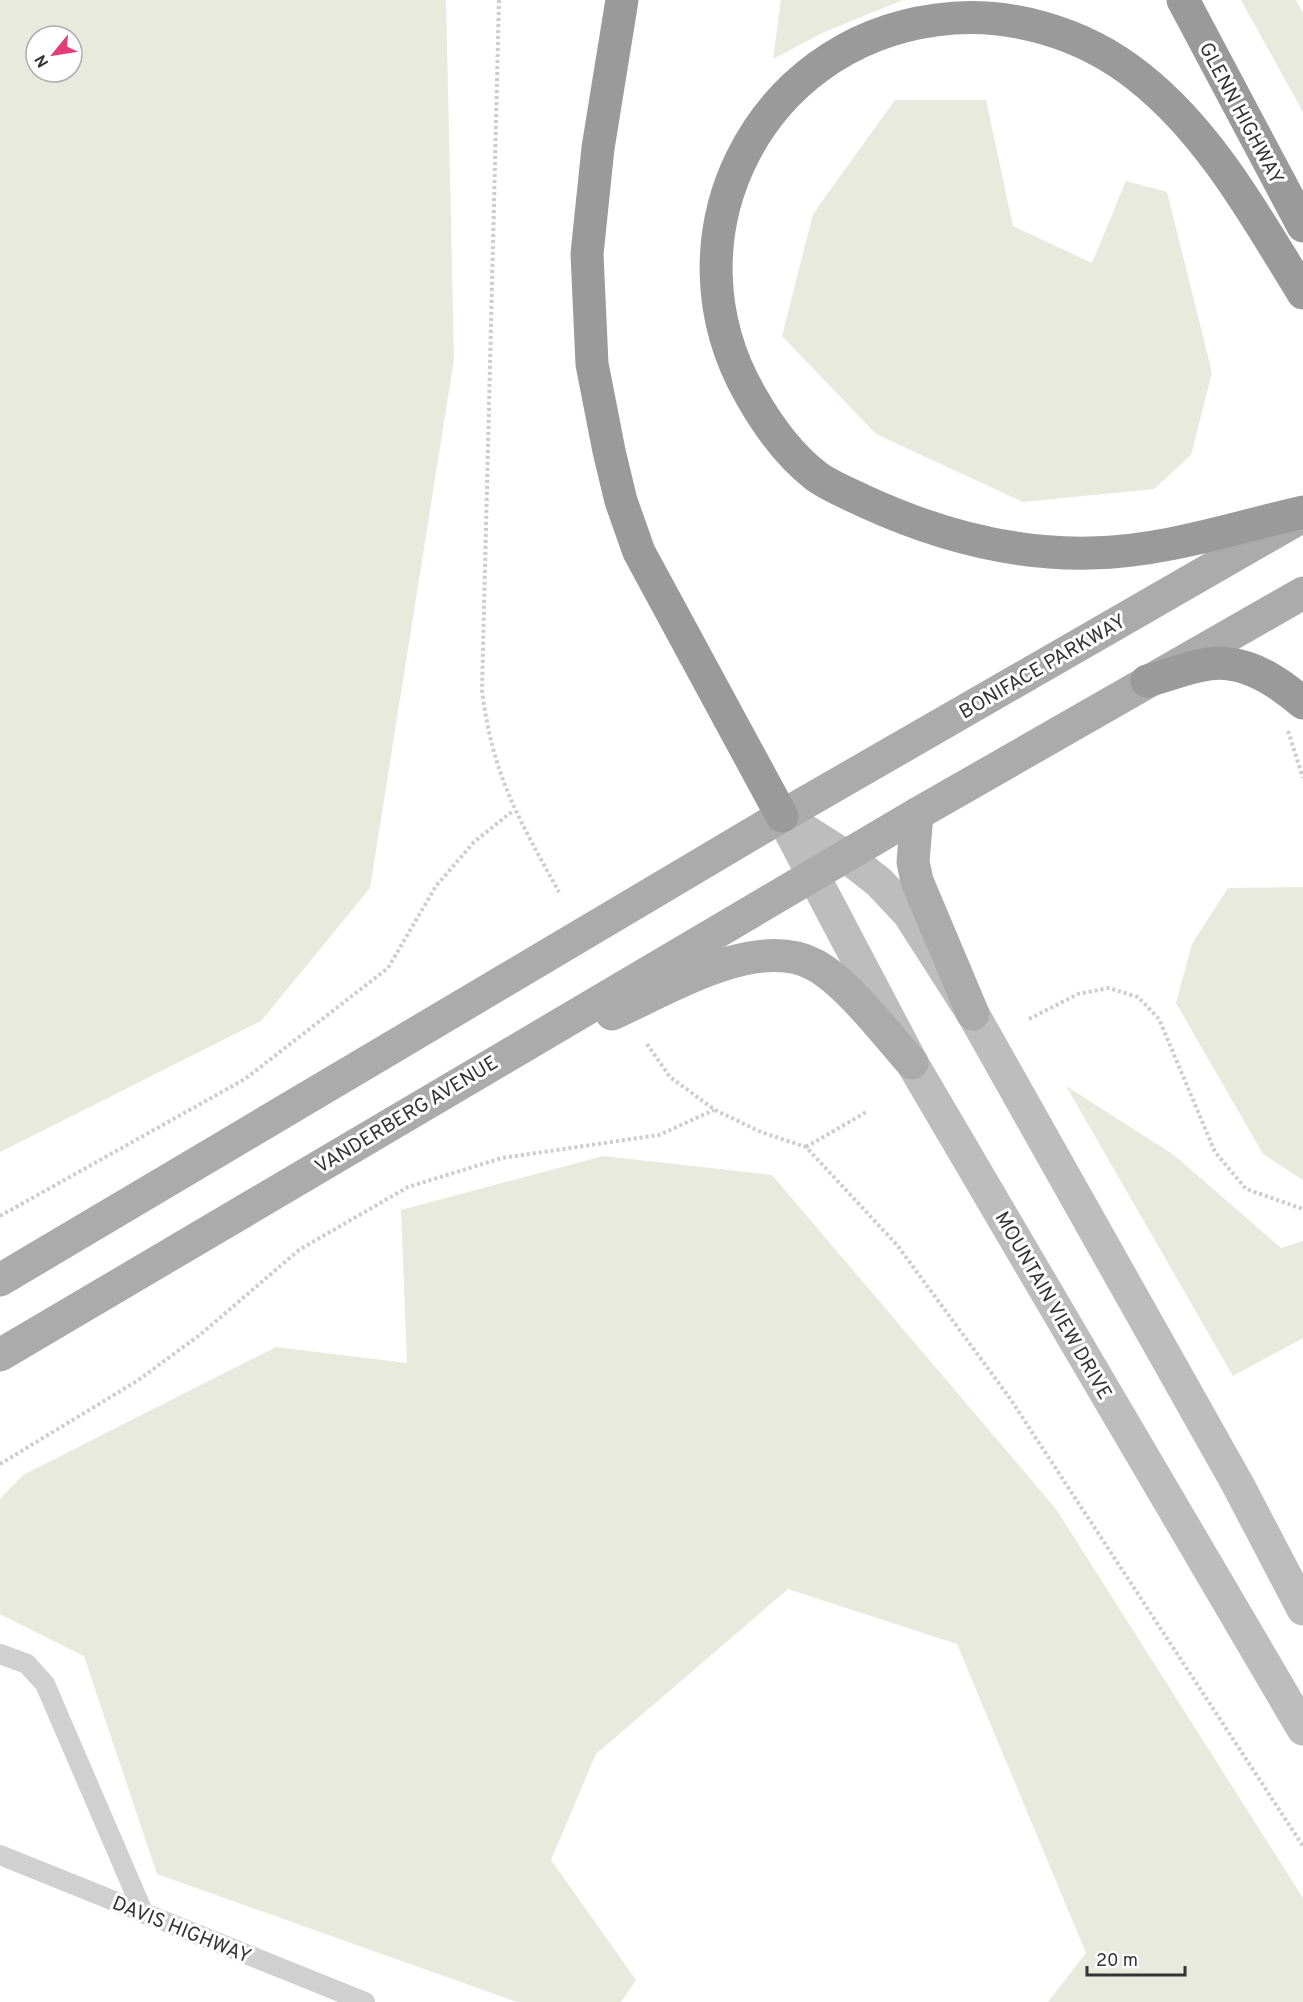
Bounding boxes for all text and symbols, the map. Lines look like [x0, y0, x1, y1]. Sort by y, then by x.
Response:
north arrow [24, 24, 84, 84]
street label: GLENN HIGHWAY [1192, 38, 1289, 190]
text: N [31, 51, 54, 70]
street label: BONIFACE PARKWAY [955, 609, 1131, 726]
street label: VANDERBERG AVENUE [311, 1051, 503, 1181]
street label: MOUNTAIN VIEW DRIVE [988, 1207, 1117, 1405]
street label: DAVIS HIGHWAY [108, 1891, 255, 1971]
scale bar [1087, 1939, 1184, 1977]
text: 20 m [1096, 1950, 1138, 1973]

